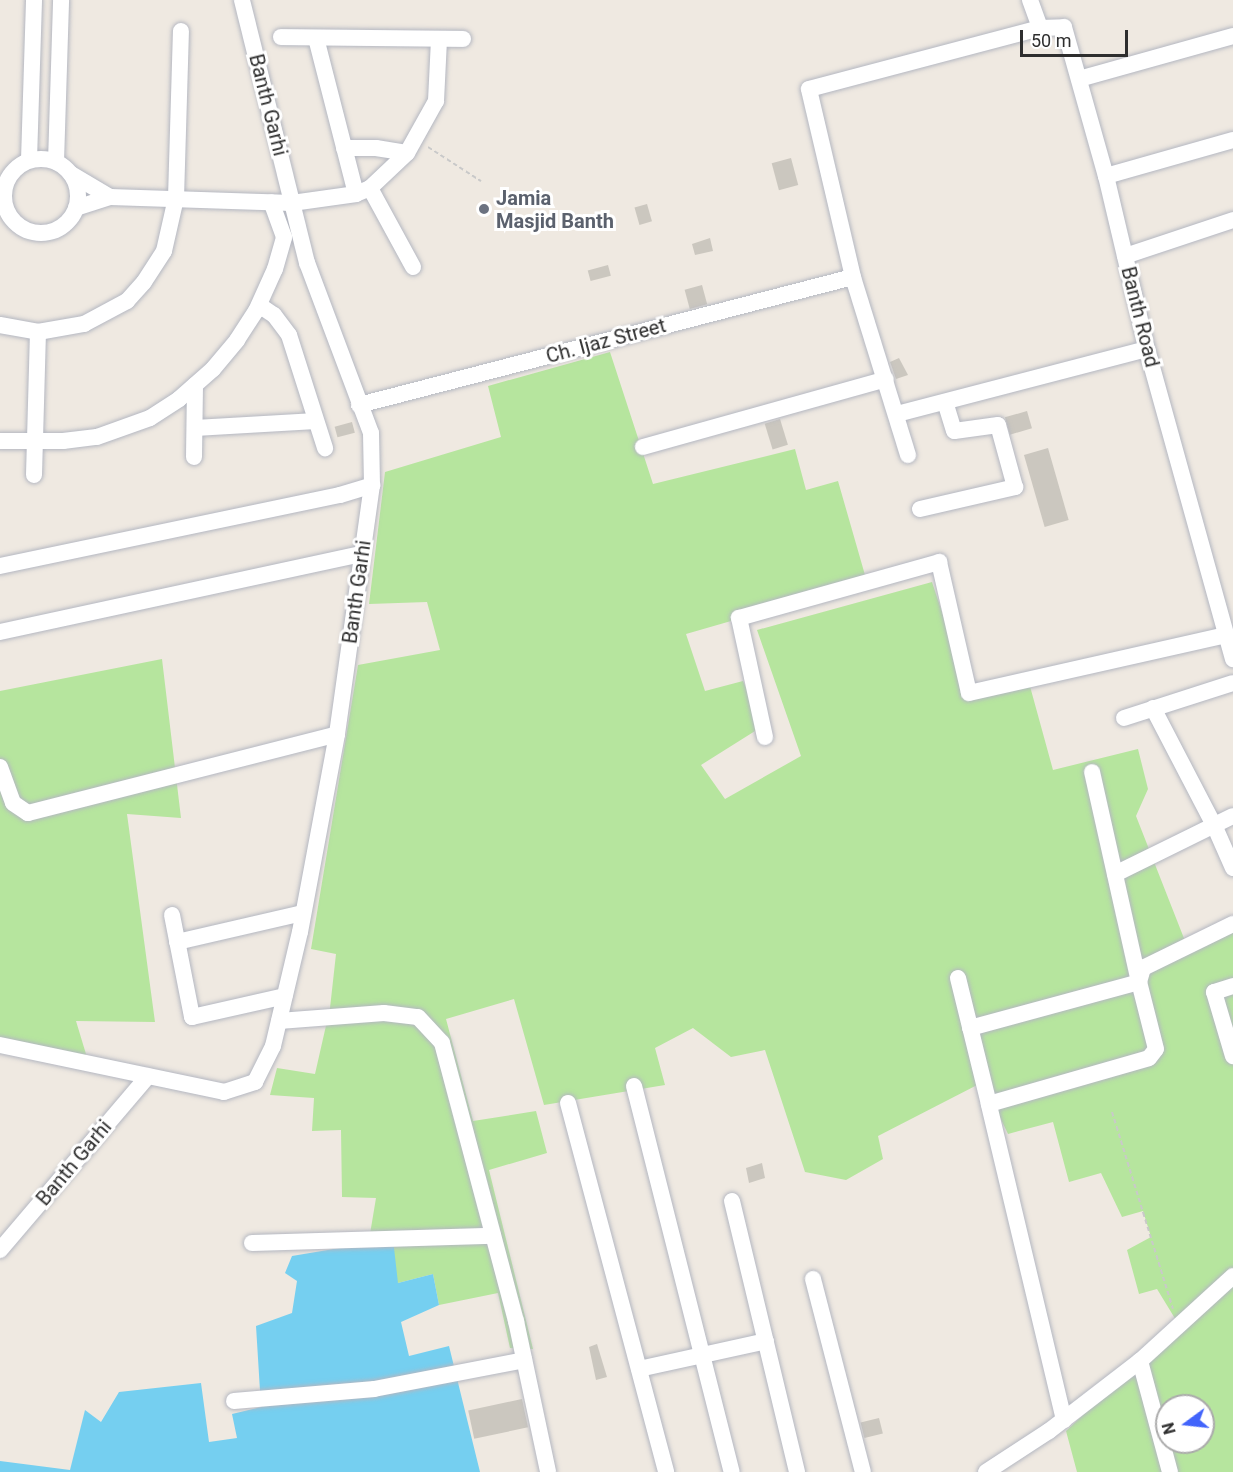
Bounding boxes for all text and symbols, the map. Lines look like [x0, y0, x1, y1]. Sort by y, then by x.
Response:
scale bar [1023, 18, 1131, 56]
text: 50 m [1031, 30, 1071, 51]
street label: Banth Garhi [244, 52, 292, 158]
place label: Jamia Masjid Banth [496, 186, 614, 233]
marker: Jamia Masjid Banth [477, 202, 491, 216]
street label: Banth Road [1116, 264, 1164, 370]
street label: Ch. Ijaz Street [543, 313, 669, 369]
street label: Banth Garhi [338, 539, 376, 645]
street label: Banth Garhi [31, 1115, 117, 1211]
north arrow [1155, 1394, 1215, 1454]
text: N [1158, 1420, 1180, 1436]

